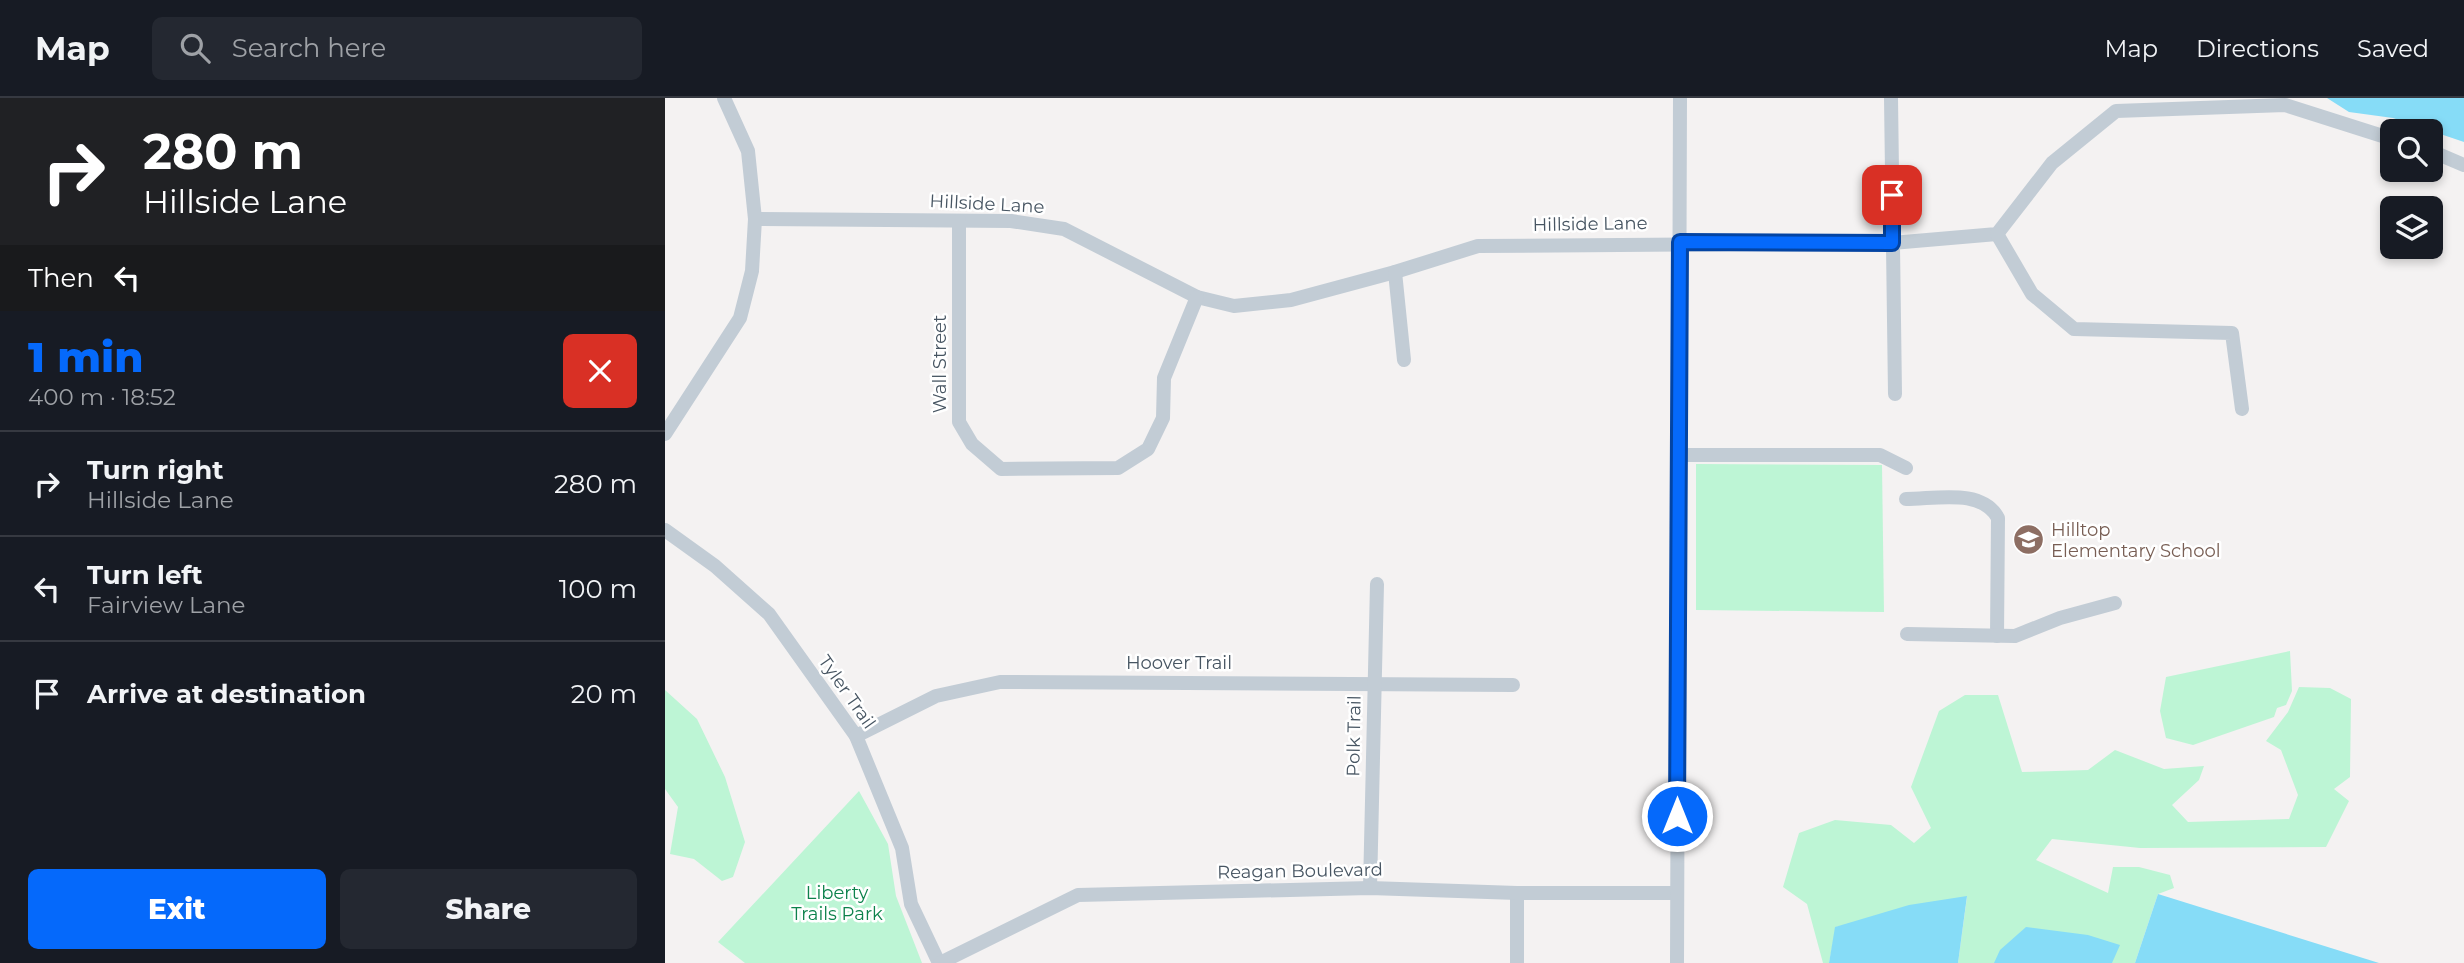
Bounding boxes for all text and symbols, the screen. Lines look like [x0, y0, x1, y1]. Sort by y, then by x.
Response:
search box [152, 17, 642, 80]
text: Map [35, 28, 110, 68]
icon: search [176, 29, 214, 67]
text: Search here [232, 32, 386, 64]
text: Map [2105, 34, 2158, 63]
text: Directions [2196, 34, 2319, 63]
text: Saved [2357, 34, 2429, 63]
map controls [2380, 119, 2443, 259]
button: search [2380, 119, 2443, 182]
text: 280 m [143, 122, 303, 181]
icon: right [28, 126, 119, 217]
pin [1862, 165, 1922, 225]
icon: arrive [1873, 176, 1911, 214]
text: Hillside Lane [143, 182, 347, 221]
street label: Hillside Lane [929, 190, 1045, 218]
button: layers [2380, 196, 2443, 259]
street label: Hillside Lane [1532, 212, 1648, 236]
icon: left [108, 259, 146, 297]
text: Then [28, 262, 94, 294]
street label: Wall Street [929, 315, 951, 413]
text: 1 min [28, 331, 144, 383]
button: close [563, 334, 637, 408]
text: 400 m · 18:52 [28, 383, 176, 411]
text: Turn right [87, 454, 223, 486]
icon: right [28, 465, 66, 503]
text: 280 m [554, 468, 637, 500]
text: Hillside Lane [87, 486, 234, 514]
place label: Hilltop Elementary School [2051, 519, 2221, 562]
school or university icon: Hilltop Elementary School [2011, 523, 2045, 557]
text: Turn left [87, 559, 203, 591]
icon: left [28, 570, 66, 608]
text: 100 m [559, 573, 637, 605]
text: Fairview Lane [87, 591, 246, 619]
street label: Tyler Trail [814, 651, 880, 733]
street label: Hoover Trail [1126, 652, 1232, 674]
icon: arrive [28, 675, 66, 713]
text: Arrive at destination [87, 678, 366, 710]
text: 20 m [571, 678, 637, 710]
street label: Polk Trail [1342, 695, 1366, 777]
position arrow [1640, 779, 1714, 853]
street label: Reagan Boulevard [1217, 859, 1383, 883]
button: Exit [28, 869, 326, 949]
button: Share [340, 869, 637, 949]
park label: Liberty Trails Park [791, 882, 883, 925]

